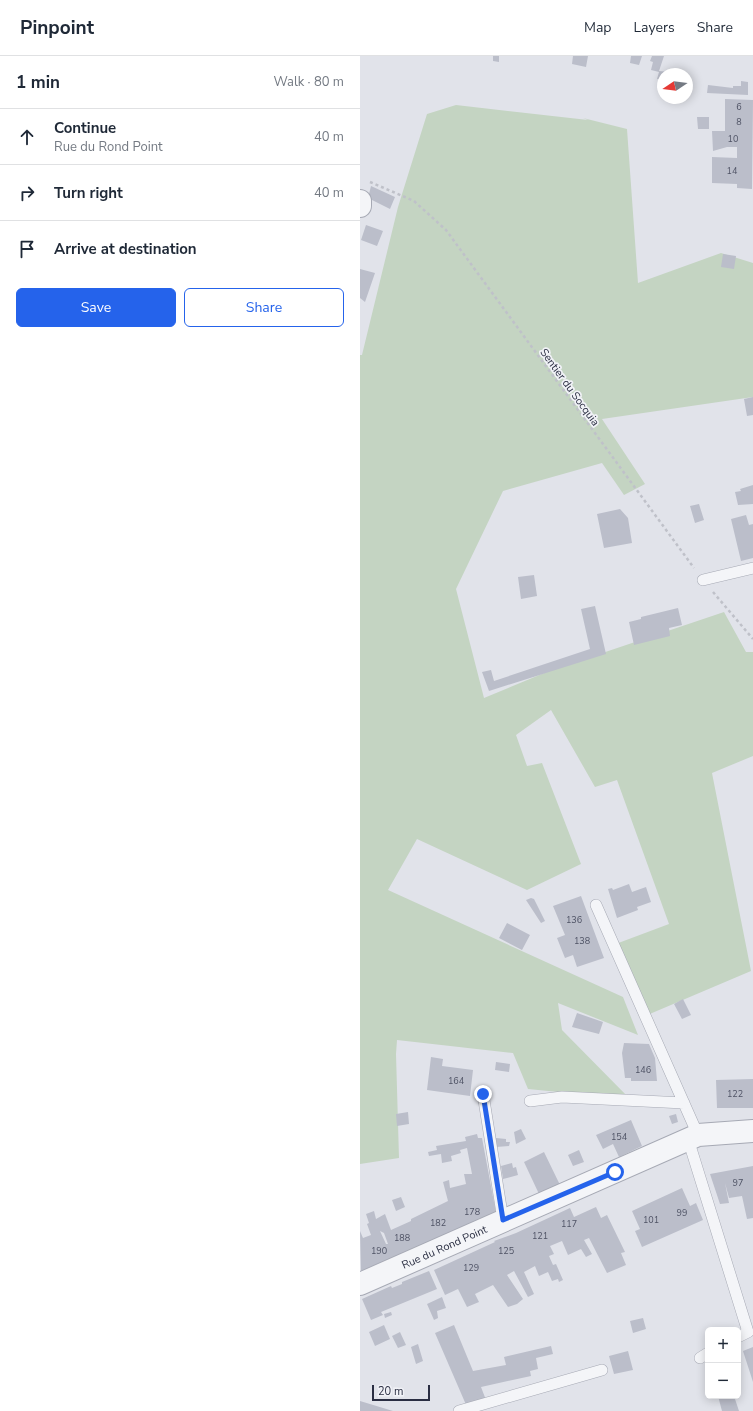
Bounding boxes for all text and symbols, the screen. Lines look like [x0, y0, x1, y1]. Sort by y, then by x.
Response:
text: Pinpoint [20, 15, 94, 41]
text: Map [584, 18, 611, 37]
text: Layers [633, 18, 675, 37]
text: Share [697, 18, 733, 37]
north arrow [657, 68, 693, 104]
text: 1 min [16, 71, 60, 94]
text: Walk · 80 m [273, 73, 344, 91]
house number: 6 [736, 101, 742, 113]
house number: 8 [736, 116, 742, 128]
text: Continue [54, 118, 116, 138]
icon: ahead [16, 126, 38, 148]
text: 40 m [314, 128, 344, 146]
house number: 10 [728, 133, 738, 145]
text: Rue du Rond Point [54, 138, 163, 156]
house number: 14 [727, 165, 738, 177]
icon: right [16, 182, 38, 204]
text: Turn right [54, 183, 123, 203]
text: 40 m [314, 184, 344, 202]
icon: arrive [16, 238, 38, 260]
text: Arrive at destination [54, 239, 197, 259]
button: Save [16, 288, 176, 327]
button: Share [184, 288, 344, 327]
street label: Sentier du Socquia [536, 346, 603, 429]
house number: 136 [566, 914, 582, 926]
house number: 138 [574, 935, 590, 947]
house number: 146 [635, 1064, 651, 1076]
house number: 164 [448, 1075, 465, 1087]
route end [474, 1085, 492, 1103]
house number: 122 [727, 1088, 743, 1100]
house number: 154 [611, 1131, 628, 1143]
route start [606, 1163, 624, 1181]
house number: 97 [733, 1177, 743, 1189]
house number: 178 [464, 1206, 480, 1218]
house number: 99 [677, 1207, 687, 1219]
house number: 101 [643, 1214, 659, 1226]
house number: 182 [430, 1217, 446, 1229]
house number: 117 [561, 1218, 577, 1230]
street label: Rue du Rond Point [399, 1222, 490, 1273]
house number: 121 [532, 1230, 548, 1242]
house number: 188 [394, 1232, 410, 1244]
house number: 190 [371, 1245, 387, 1257]
house number: 125 [498, 1245, 514, 1257]
house number: 129 [463, 1262, 479, 1274]
map controls [705, 1327, 741, 1399]
button: + [705, 1327, 741, 1363]
button: − [705, 1363, 741, 1399]
scale bar [372, 1383, 430, 1402]
text: 20 m [378, 1384, 403, 1399]

